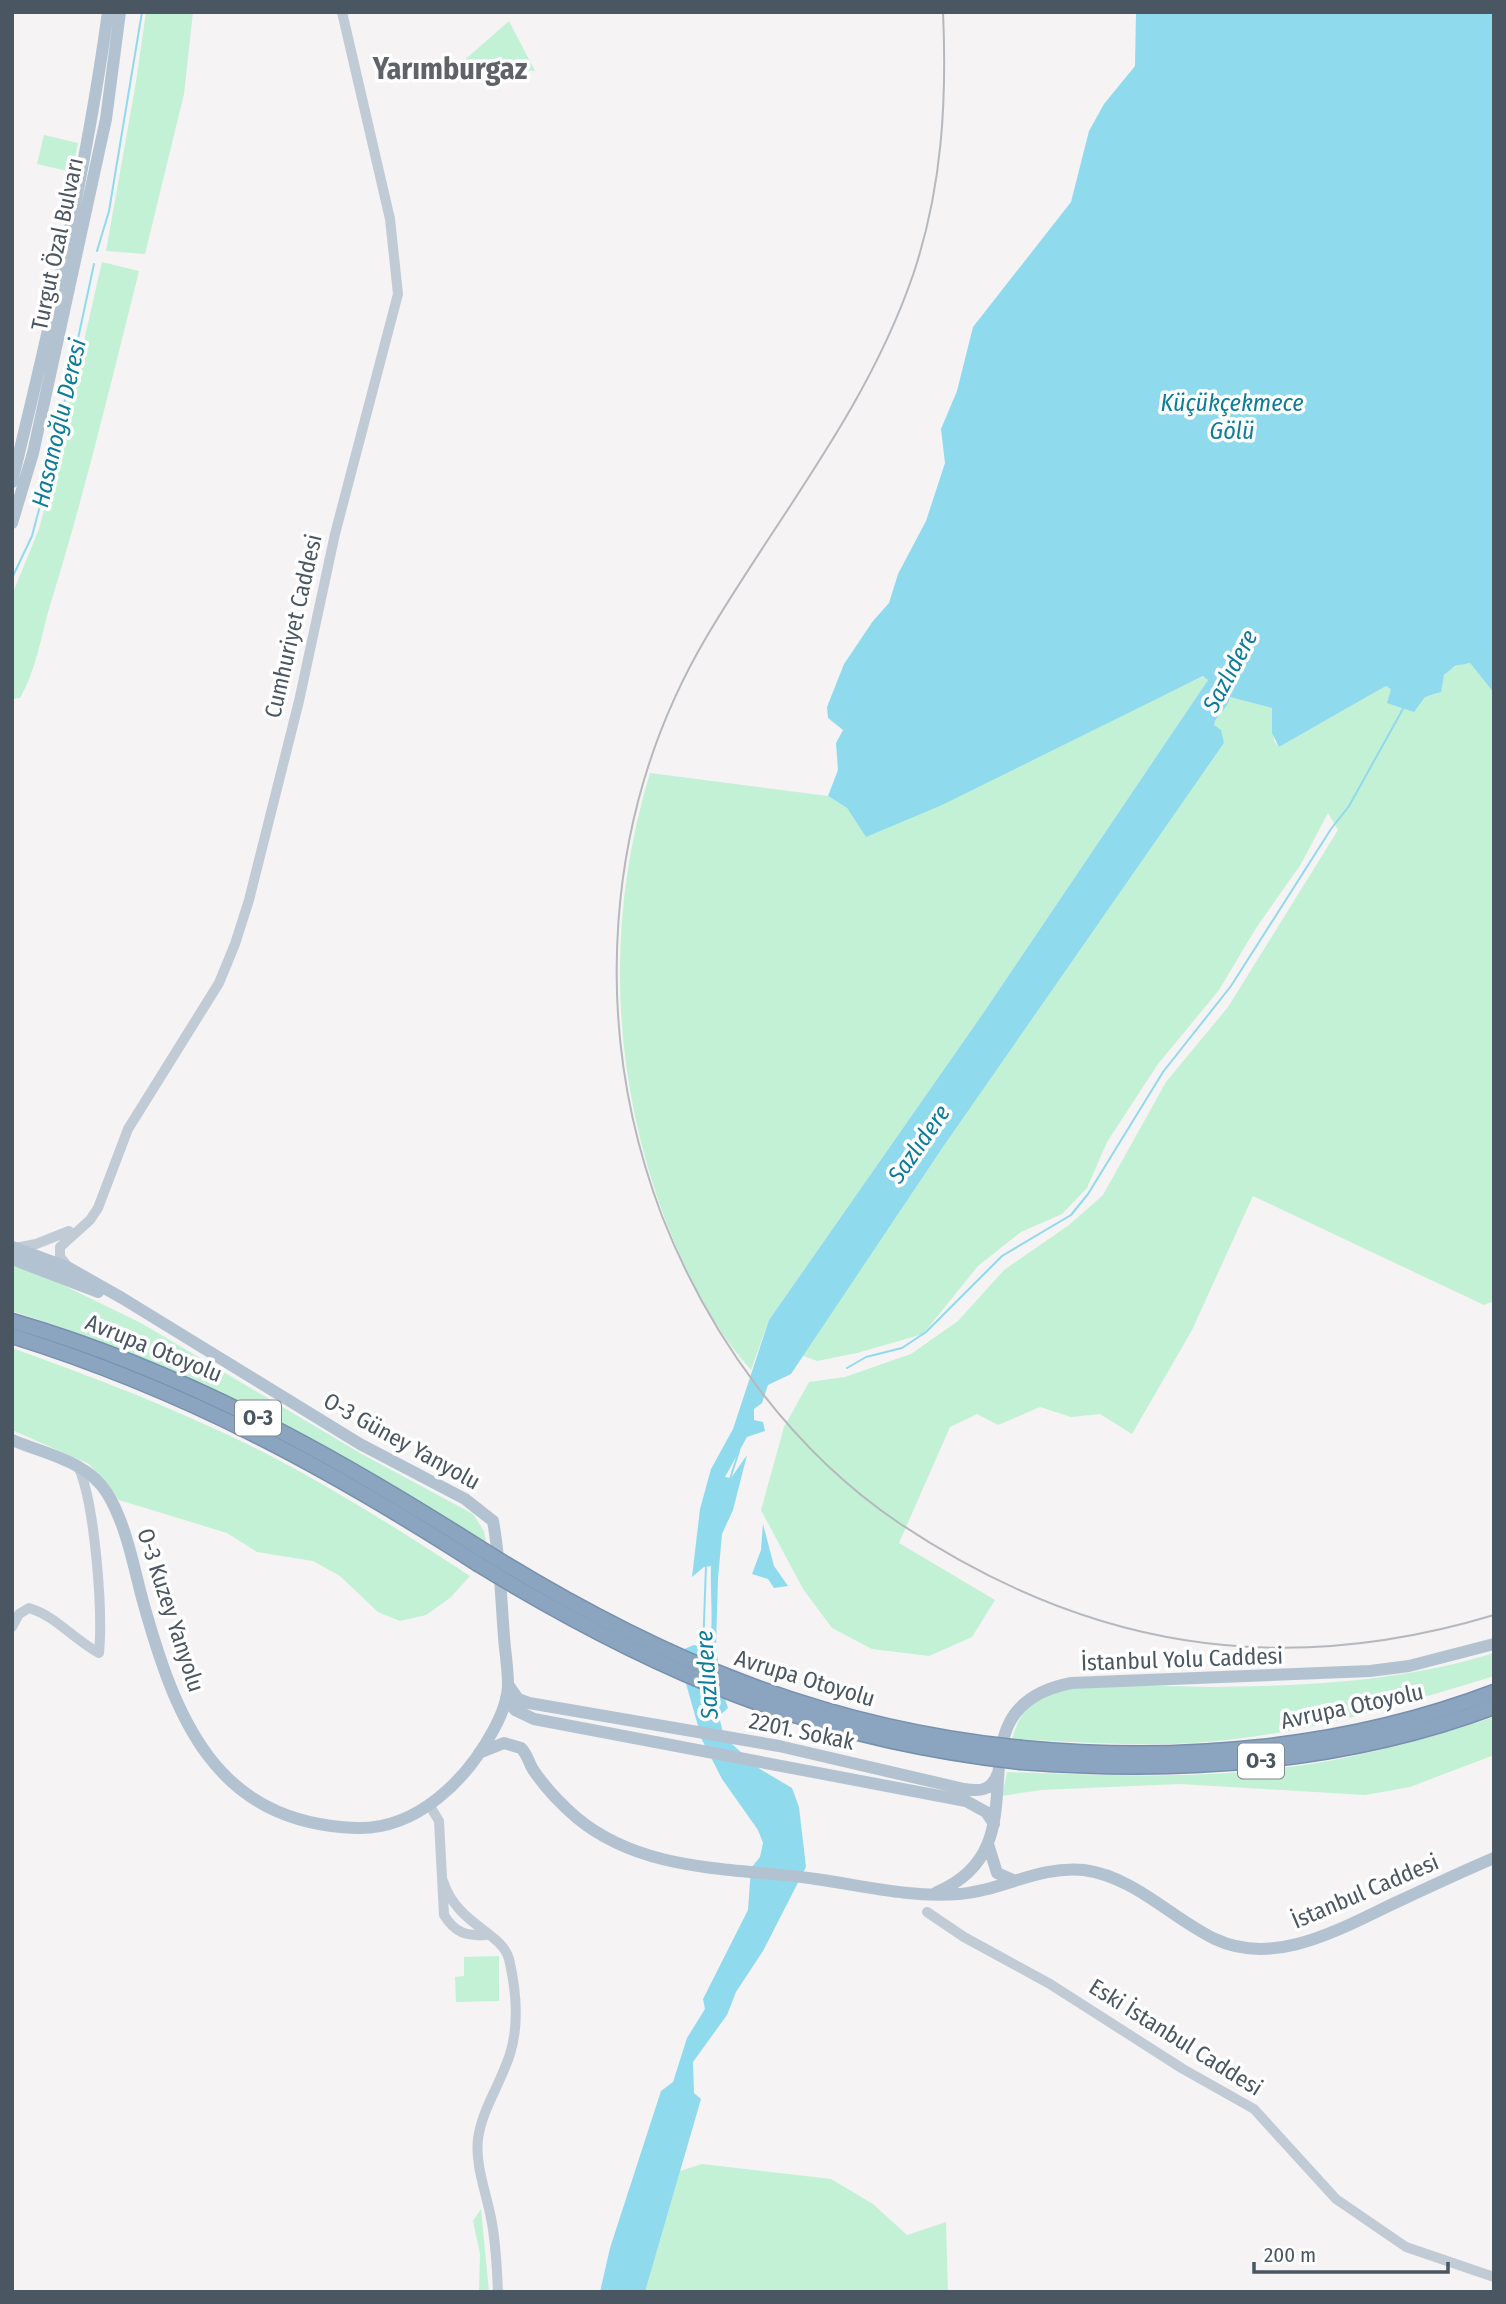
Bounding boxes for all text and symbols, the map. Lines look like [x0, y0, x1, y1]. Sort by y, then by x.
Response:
district label: Yarımburgaz [372, 51, 528, 87]
street label: Turgut Özal Bulvarı [25, 155, 89, 333]
water label: Hasanoğlu Deresi [26, 336, 92, 510]
water label: Küçükçekmece Gölü [1160, 389, 1304, 445]
street label: Cumhuriyet Caddesi [258, 531, 328, 721]
water label: Sazlıdere [1196, 625, 1263, 718]
water label: Sazlıdere [881, 1099, 956, 1189]
street label: Avrupa Otoyolu [81, 1308, 227, 1388]
street label: O-3 Güney Yanyolu [319, 1386, 485, 1496]
road number: O-3 [235, 1400, 281, 1436]
street label: O-3 Kuzey Yanyolu [131, 1525, 211, 1695]
water label: Sazlıdere [690, 1630, 724, 1721]
street label: İstanbul Yolu Caddesi [1080, 1641, 1284, 1677]
street label: Avrupa Otoyolu [732, 1643, 878, 1713]
street label: Avrupa Otoyolu [1278, 1677, 1426, 1735]
street label: 2201. Sokak [747, 1706, 857, 1756]
road number: O-3 [1238, 1744, 1284, 1778]
street label: İstanbul Caddesi [1287, 1847, 1443, 1935]
street label: Eski İstanbul Caddesi [1084, 1972, 1268, 2102]
scale bar [1254, 2230, 1448, 2274]
text: 200 m [1264, 2242, 1316, 2268]

